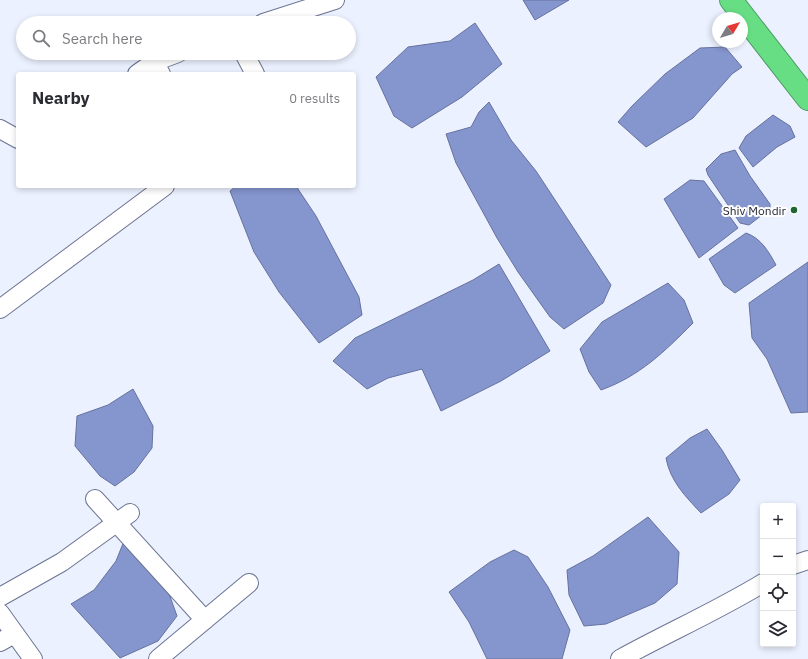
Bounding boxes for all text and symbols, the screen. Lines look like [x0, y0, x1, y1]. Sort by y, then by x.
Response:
north arrow [712, 12, 748, 48]
search box [16, 16, 356, 60]
icon: search [30, 27, 52, 49]
text: Search here [62, 29, 142, 48]
text: Nearby [32, 87, 90, 109]
text: 0 results [289, 90, 340, 107]
place label: Shiv Mondir [723, 203, 787, 218]
marker: Shiv Mondir [789, 205, 799, 215]
map controls [760, 503, 796, 647]
button: + [760, 503, 796, 539]
button: − [760, 539, 796, 575]
button: locate [760, 575, 796, 611]
button: layers [760, 611, 796, 647]

